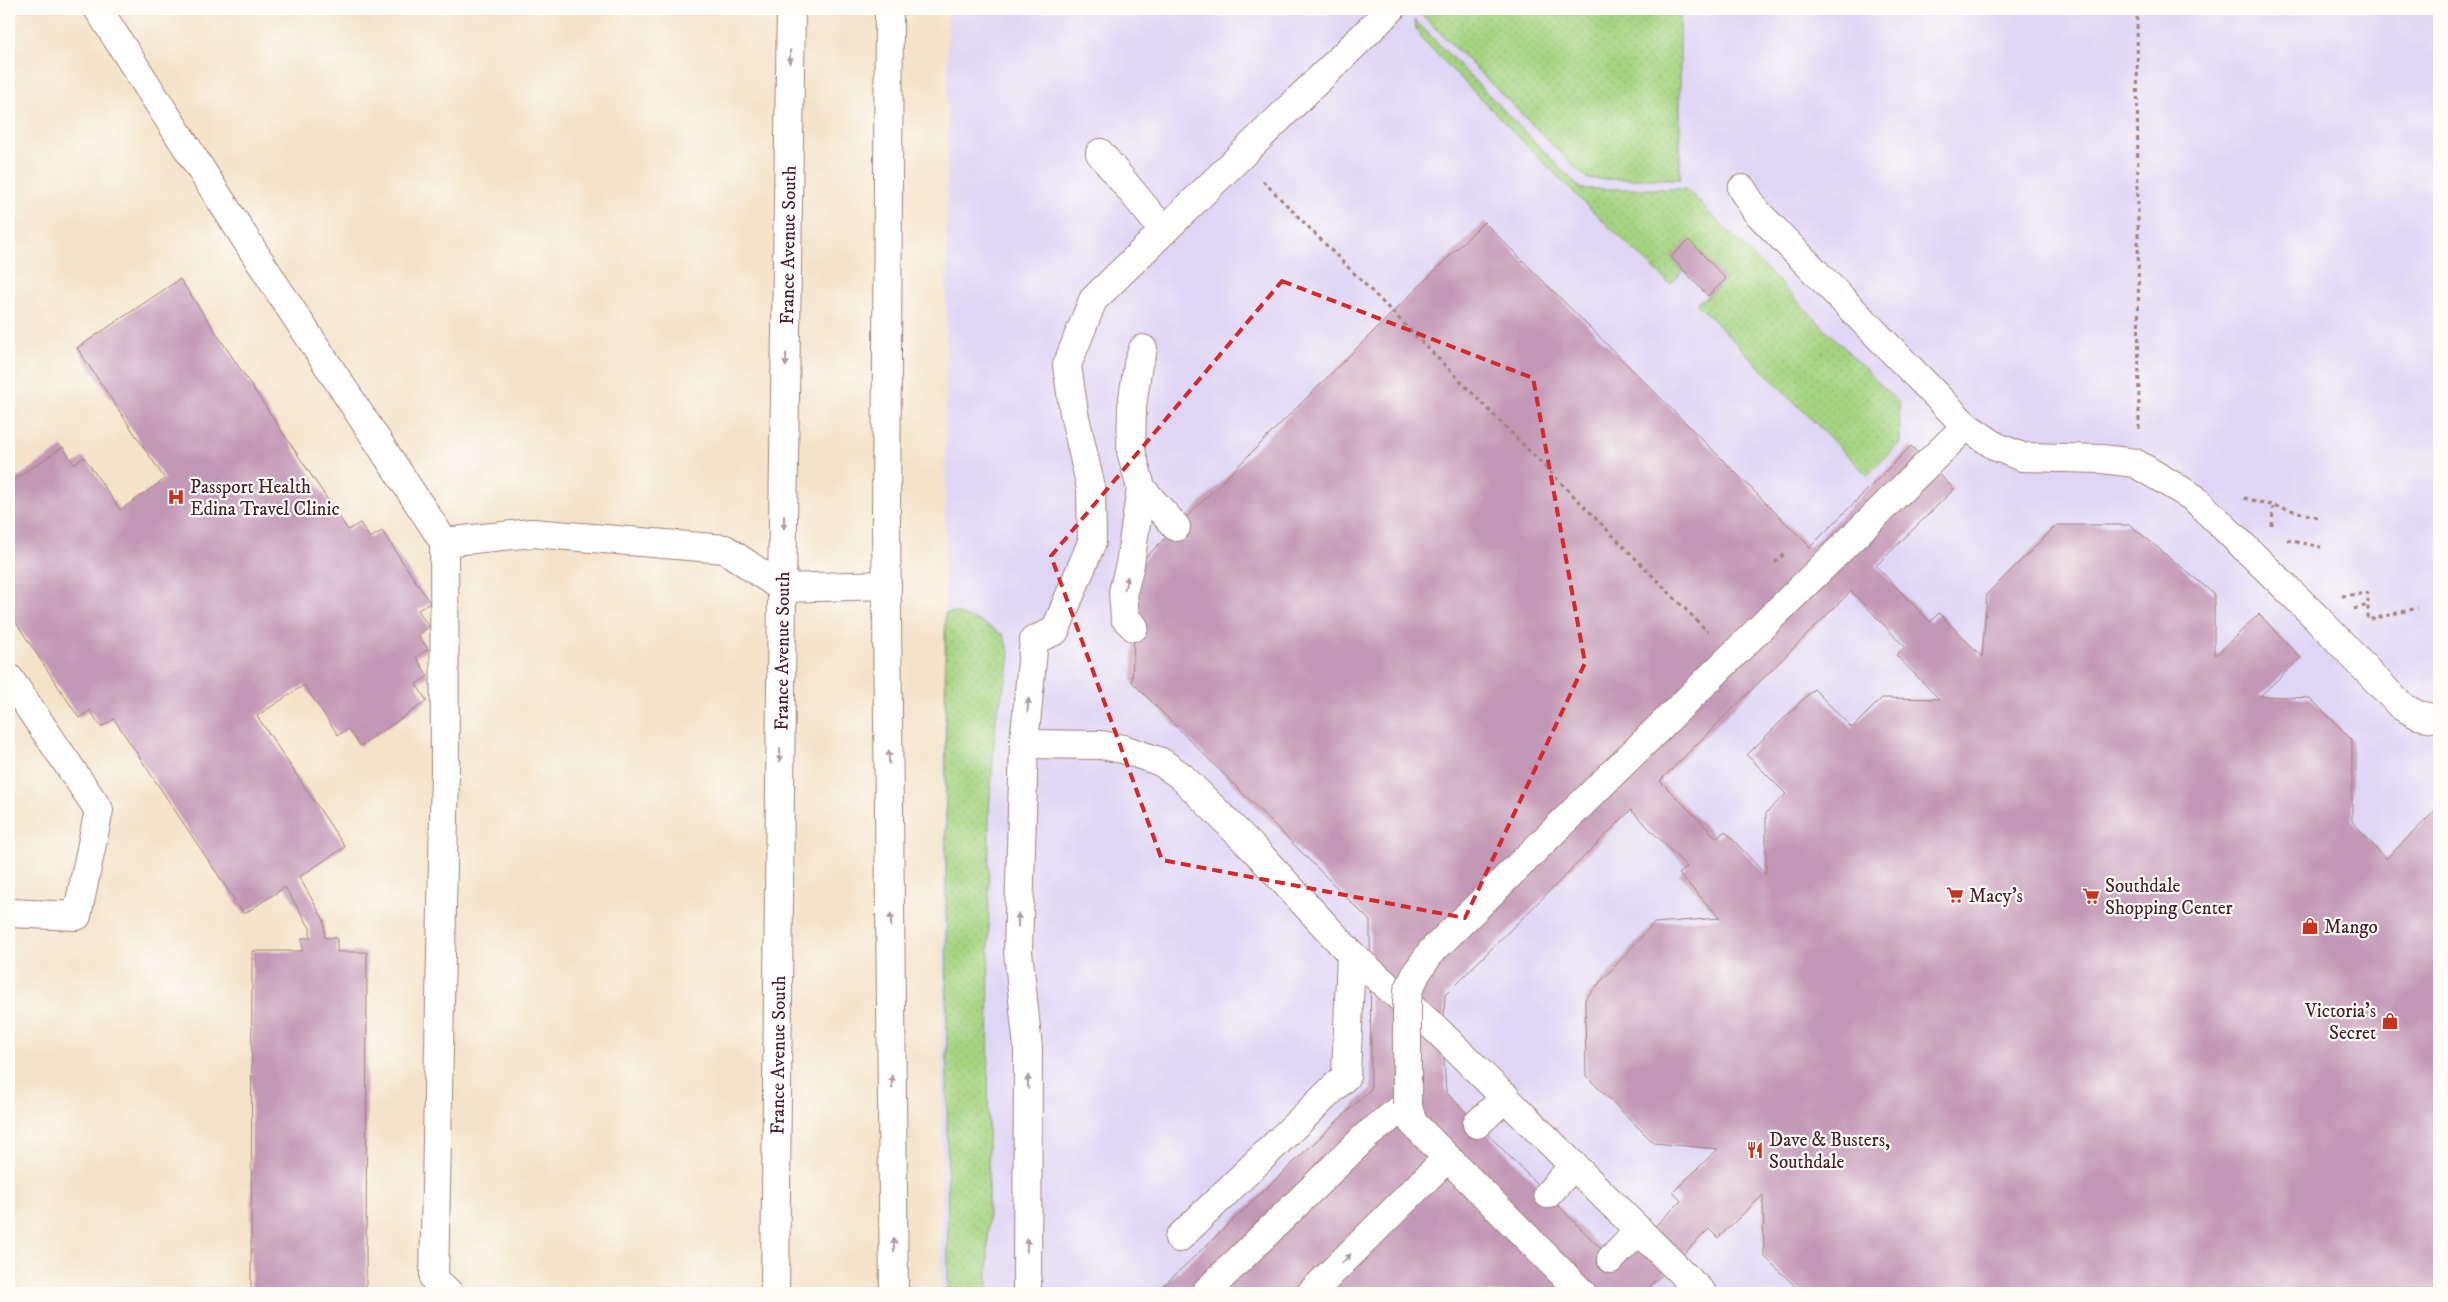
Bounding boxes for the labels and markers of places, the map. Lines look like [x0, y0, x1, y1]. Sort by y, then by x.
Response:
place label: Passport Health Edina Travel Clinic [190, 476, 340, 521]
hospital icon: Passport Health Edina Travel Clinic [166, 487, 186, 507]
place label: Southdale Shopping Center [2105, 875, 2233, 920]
supermarket icon: Macy's [1945, 885, 1965, 905]
place label: Macy's [1969, 885, 2023, 908]
supermarket icon: Southdale Shopping Center [2081, 886, 2101, 906]
shop icon: Mango [2300, 916, 2320, 936]
place label: Mango [2324, 916, 2378, 939]
place label: Victoria's Secret [2304, 1000, 2376, 1045]
shop icon: Victoria's Secret [2380, 1011, 2400, 1031]
place label: Dave & Busters, Southdale [1769, 1129, 1890, 1174]
restaurant icon: Dave & Busters, Southdale [1745, 1140, 1765, 1160]

